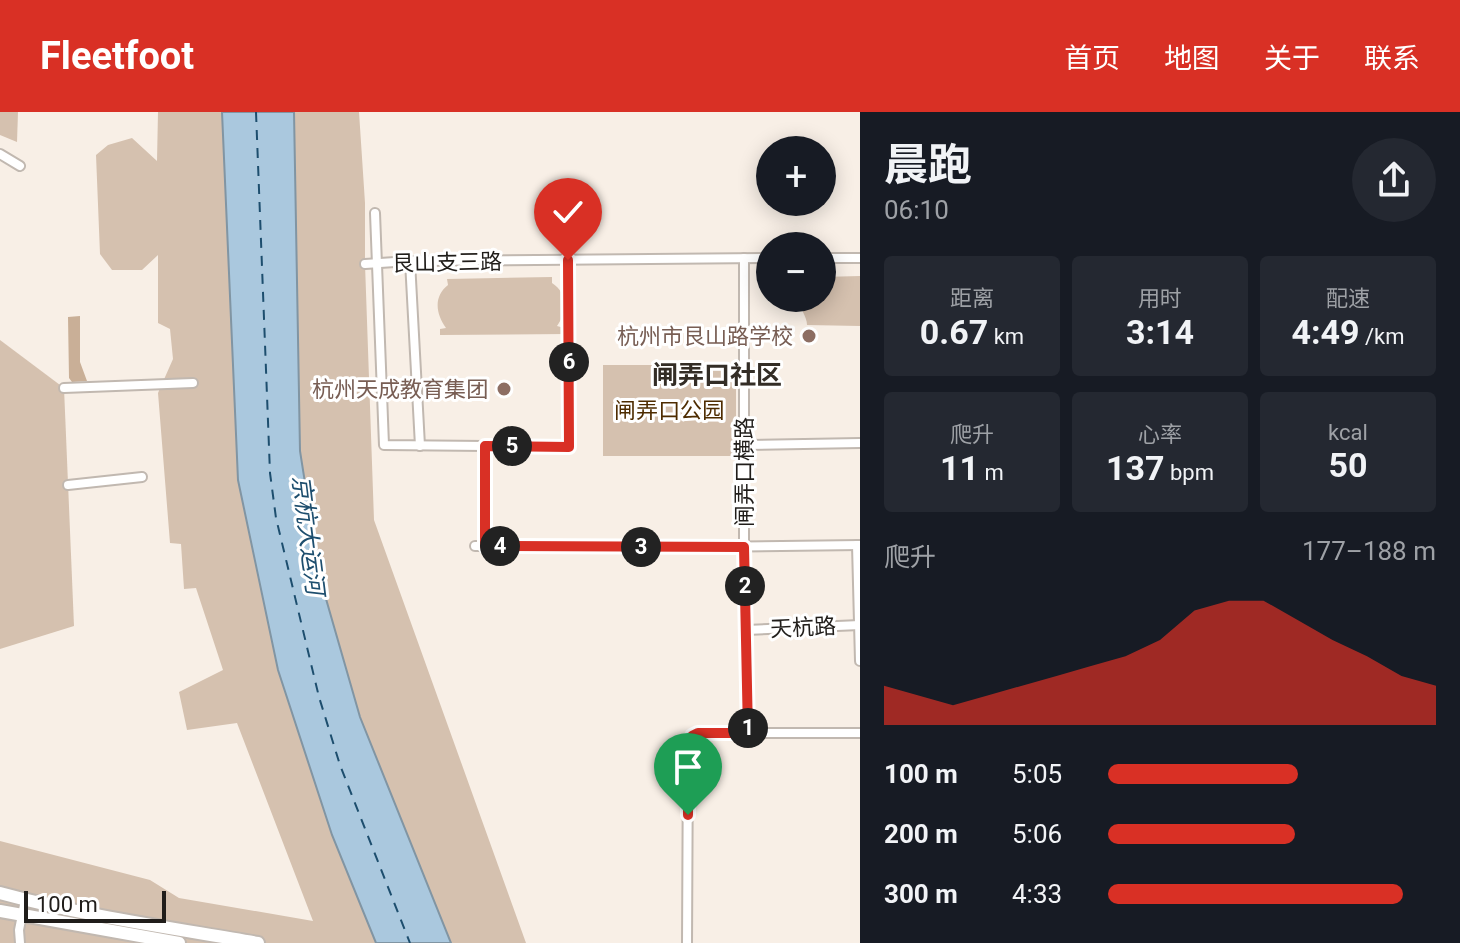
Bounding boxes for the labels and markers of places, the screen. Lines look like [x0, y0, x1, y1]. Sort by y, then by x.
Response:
pin [534, 178, 602, 260]
place label: 杭州市艮山路学校 [617, 324, 793, 349]
marker: 杭州市艮山路学校 [800, 327, 818, 345]
pin: 6 [549, 342, 589, 382]
place label: 杭州天成教育集团 [312, 377, 488, 402]
marker: 杭州天成教育集团 [495, 380, 513, 398]
pin: 5 [492, 426, 532, 466]
pin: 4 [480, 526, 520, 566]
pin: 3 [621, 527, 661, 567]
pin: 2 [725, 566, 765, 606]
pin: 1 [728, 708, 768, 748]
pin [654, 733, 722, 815]

